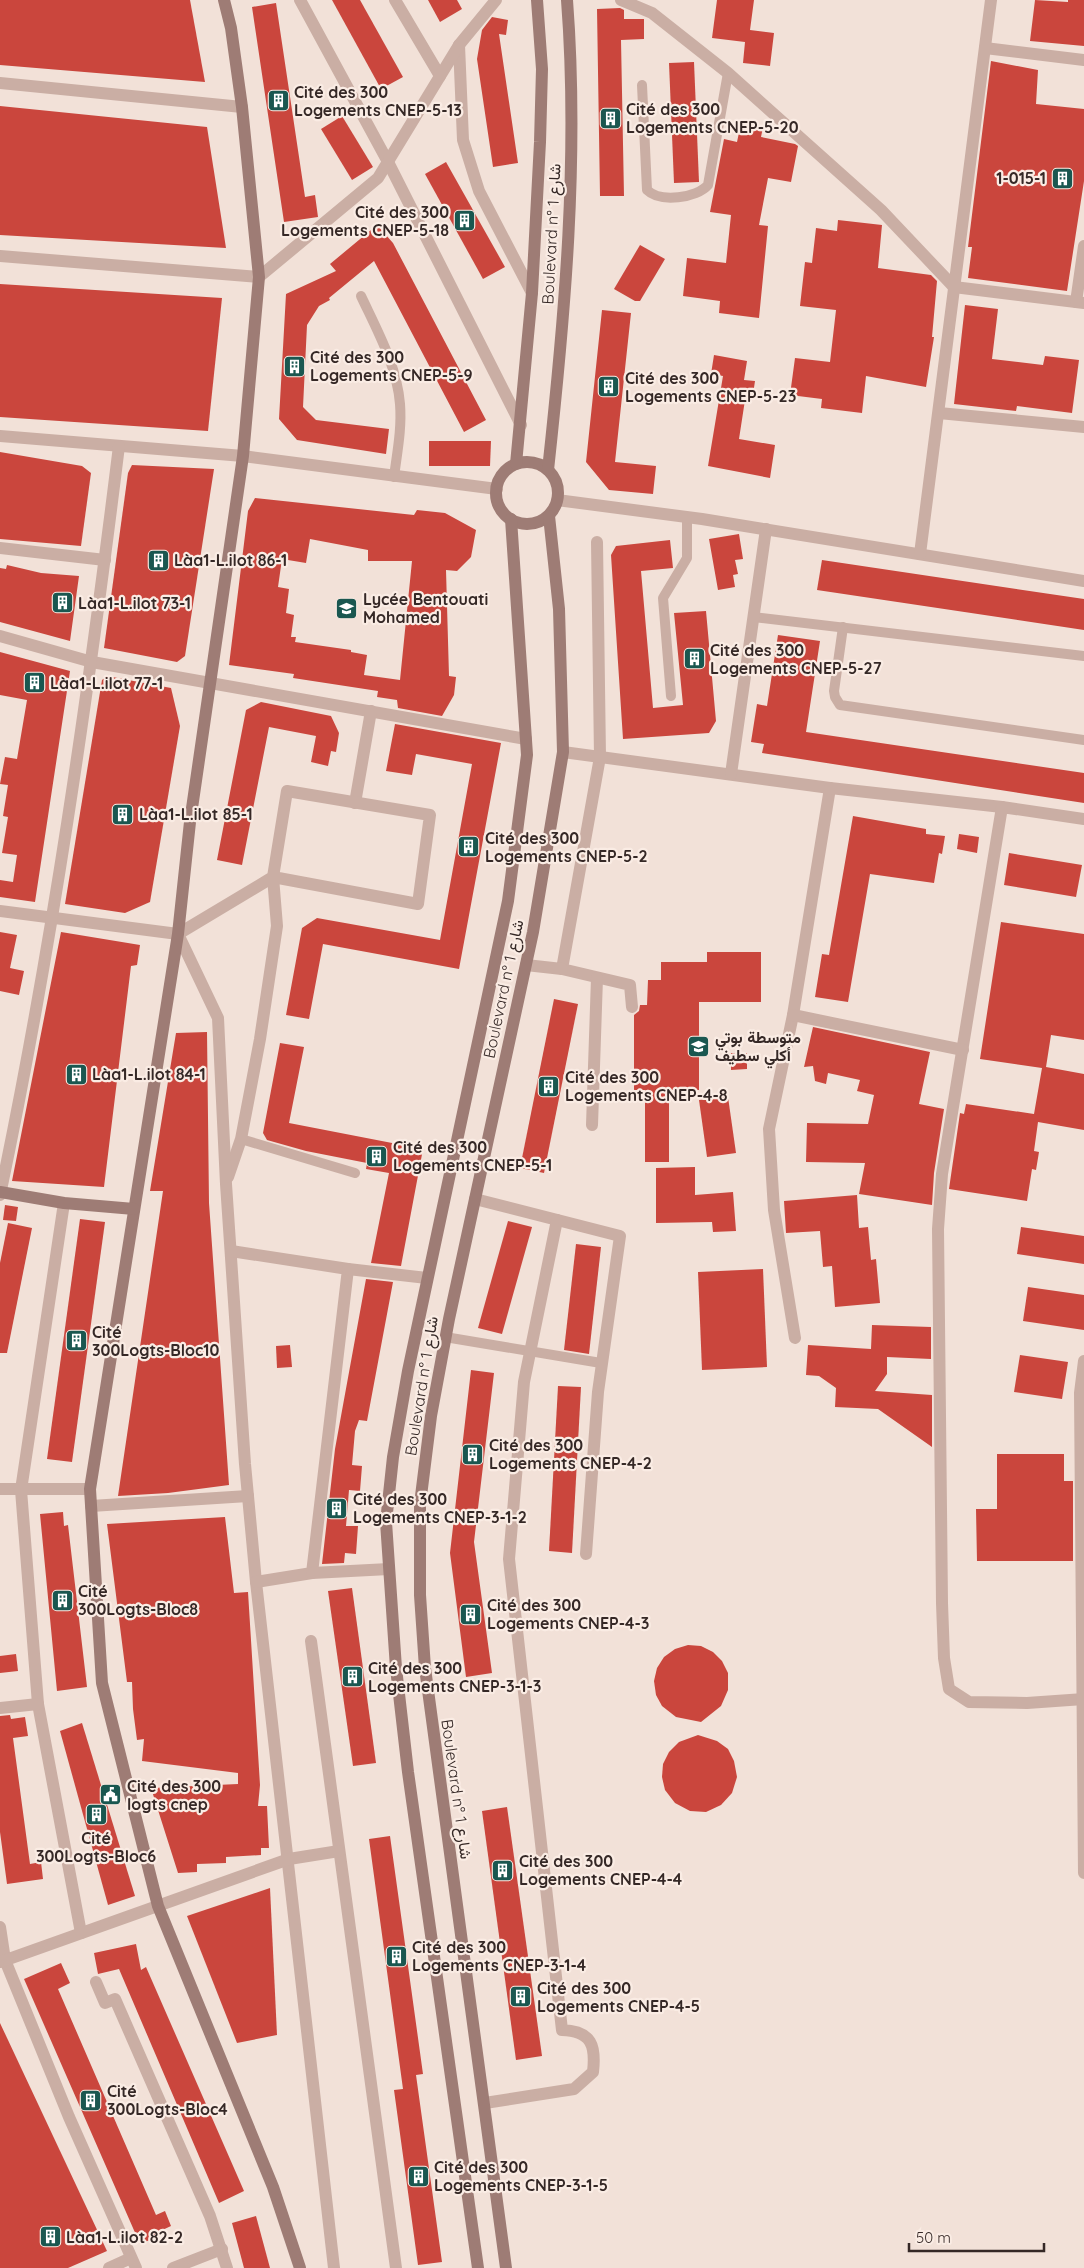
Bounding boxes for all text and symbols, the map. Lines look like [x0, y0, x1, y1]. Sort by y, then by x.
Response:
place label: Cité des 300 Logements CNEP-5-13 [294, 82, 462, 120]
building icon: Cité des 300 Logements CNEP-5-13 [266, 89, 290, 113]
place label: Cité des 300 Logements CNEP-5-20 [626, 99, 799, 137]
building icon: Cité des 300 Logements CNEP-5-20 [598, 106, 622, 130]
street label: Boulevard n° شارع 1 [537, 163, 567, 305]
building icon: 1-015-1 [1050, 166, 1074, 190]
place label: 1-015-1 [996, 168, 1046, 188]
place label: Cité des 300 Logements CNEP-5-18 [281, 202, 449, 240]
building icon: Cité des 300 Logements CNEP-5-18 [453, 209, 477, 233]
place label: Cité des 300 Logements CNEP-5-9 [310, 347, 473, 385]
building icon: Cité des 300 Logements CNEP-5-9 [282, 354, 306, 378]
place label: Cité des 300 Logements CNEP-5-23 [625, 368, 796, 406]
building icon: Cité des 300 Logements CNEP-5-23 [597, 375, 621, 399]
building icon: Làa1-L.ilot 86-1 [146, 548, 170, 572]
place label: Làa1-L.ilot 86-1 [174, 550, 287, 570]
place label: Lycée Bentouati Mohamed [363, 589, 488, 627]
building icon: Làa1-L.ilot 73-1 [50, 591, 74, 615]
place label: Làa1-L.ilot 73-1 [78, 593, 191, 613]
school or university icon: Lycée Bentouati Mohamed [335, 596, 359, 620]
place label: Cité des 300 Logements CNEP-5-27 [710, 640, 882, 678]
building icon: Cité des 300 Logements CNEP-5-27 [682, 647, 706, 671]
building icon: Làa1-L.ilot 77-1 [22, 671, 46, 695]
place label: Làa1-L.ilot 77-1 [50, 673, 163, 693]
building icon: Làa1-L.ilot 85-1 [111, 802, 135, 826]
place label: Làa1-L.ilot 85-1 [139, 804, 253, 824]
place label: Cité des 300 Logements CNEP-5-2 [485, 828, 648, 866]
building icon: Cité des 300 Logements CNEP-5-2 [457, 835, 481, 859]
street label: Boulevard n° شارع 1 [479, 918, 529, 1060]
place label: متوسطة بوتي أكلي سطيف [715, 1027, 801, 1069]
school or university icon: متوسطة بوتي أكلي سطيف [687, 1034, 711, 1058]
building icon: Làa1-L.ilot 84-1 [64, 1062, 88, 1086]
place label: Làa1-L.ilot 84-1 [92, 1064, 206, 1084]
place label: Cité des 300 Logements CNEP-4-8 [565, 1067, 728, 1105]
building icon: Cité des 300 Logements CNEP-4-8 [537, 1074, 561, 1098]
place label: Cité des 300 Logements CNEP-5-1 [393, 1137, 552, 1175]
building icon: Cité des 300 Logements CNEP-5-1 [365, 1144, 389, 1168]
street label: Boulevard n° شارع 1 [400, 1315, 444, 1458]
place label: Cité 300Logts-Bloc10 [92, 1322, 219, 1360]
building icon: Cité 300Logts-Bloc10 [64, 1329, 88, 1353]
place label: Cité des 300 Logements CNEP-4-2 [489, 1435, 652, 1473]
building icon: Cité des 300 Logements CNEP-4-2 [461, 1442, 485, 1466]
place label: Cité des 300 Logements CNEP-3-1-2 [353, 1489, 527, 1527]
building icon: Cité des 300 Logements CNEP-3-1-2 [325, 1496, 349, 1520]
place label: Cité 300Logts-Bloc8 [78, 1581, 198, 1619]
building icon: Cité 300Logts-Bloc8 [50, 1588, 74, 1612]
place label: Cité des 300 Logements CNEP-4-3 [487, 1595, 649, 1633]
building icon: Cité des 300 Logements CNEP-4-3 [459, 1602, 483, 1626]
place label: Cité des 300 Logements CNEP-3-1-3 [368, 1658, 541, 1696]
building icon: Cité des 300 Logements CNEP-3-1-3 [340, 1665, 364, 1689]
street label: Boulevard n° شارع 1 [435, 1718, 477, 1861]
place label: Cité des 300 logts cnep [127, 1776, 221, 1814]
public building icon: Cité des 300 logts cnep [99, 1783, 123, 1807]
building icon: Cité 300Logts-Bloc6 [84, 1802, 108, 1826]
place label: Cité 300Logts-Bloc6 [36, 1828, 156, 1866]
place label: Cité des 300 Logements CNEP-4-4 [519, 1851, 683, 1889]
building icon: Cité des 300 Logements CNEP-4-4 [491, 1858, 515, 1882]
place label: Cité des 300 Logements CNEP-3-1-4 [412, 1937, 587, 1975]
building icon: Cité des 300 Logements CNEP-3-1-4 [384, 1944, 408, 1968]
place label: Cité des 300 Logements CNEP-4-5 [537, 1978, 700, 2016]
building icon: Cité des 300 Logements CNEP-4-5 [509, 1985, 533, 2009]
place label: Cité 300Logts-Bloc4 [107, 2081, 228, 2119]
building icon: Cité 300Logts-Bloc4 [79, 2088, 103, 2112]
place label: Cité des 300 Logements CNEP-3-1-5 [434, 2157, 608, 2195]
building icon: Cité des 300 Logements CNEP-3-1-5 [406, 2164, 430, 2188]
scale bar [909, 2220, 1044, 2252]
building icon: Làa1-L.ilot 82-2 [38, 2225, 62, 2249]
place label: Làa1-L.ilot 82-2 [66, 2227, 183, 2247]
text: 50 m [916, 2228, 951, 2247]

